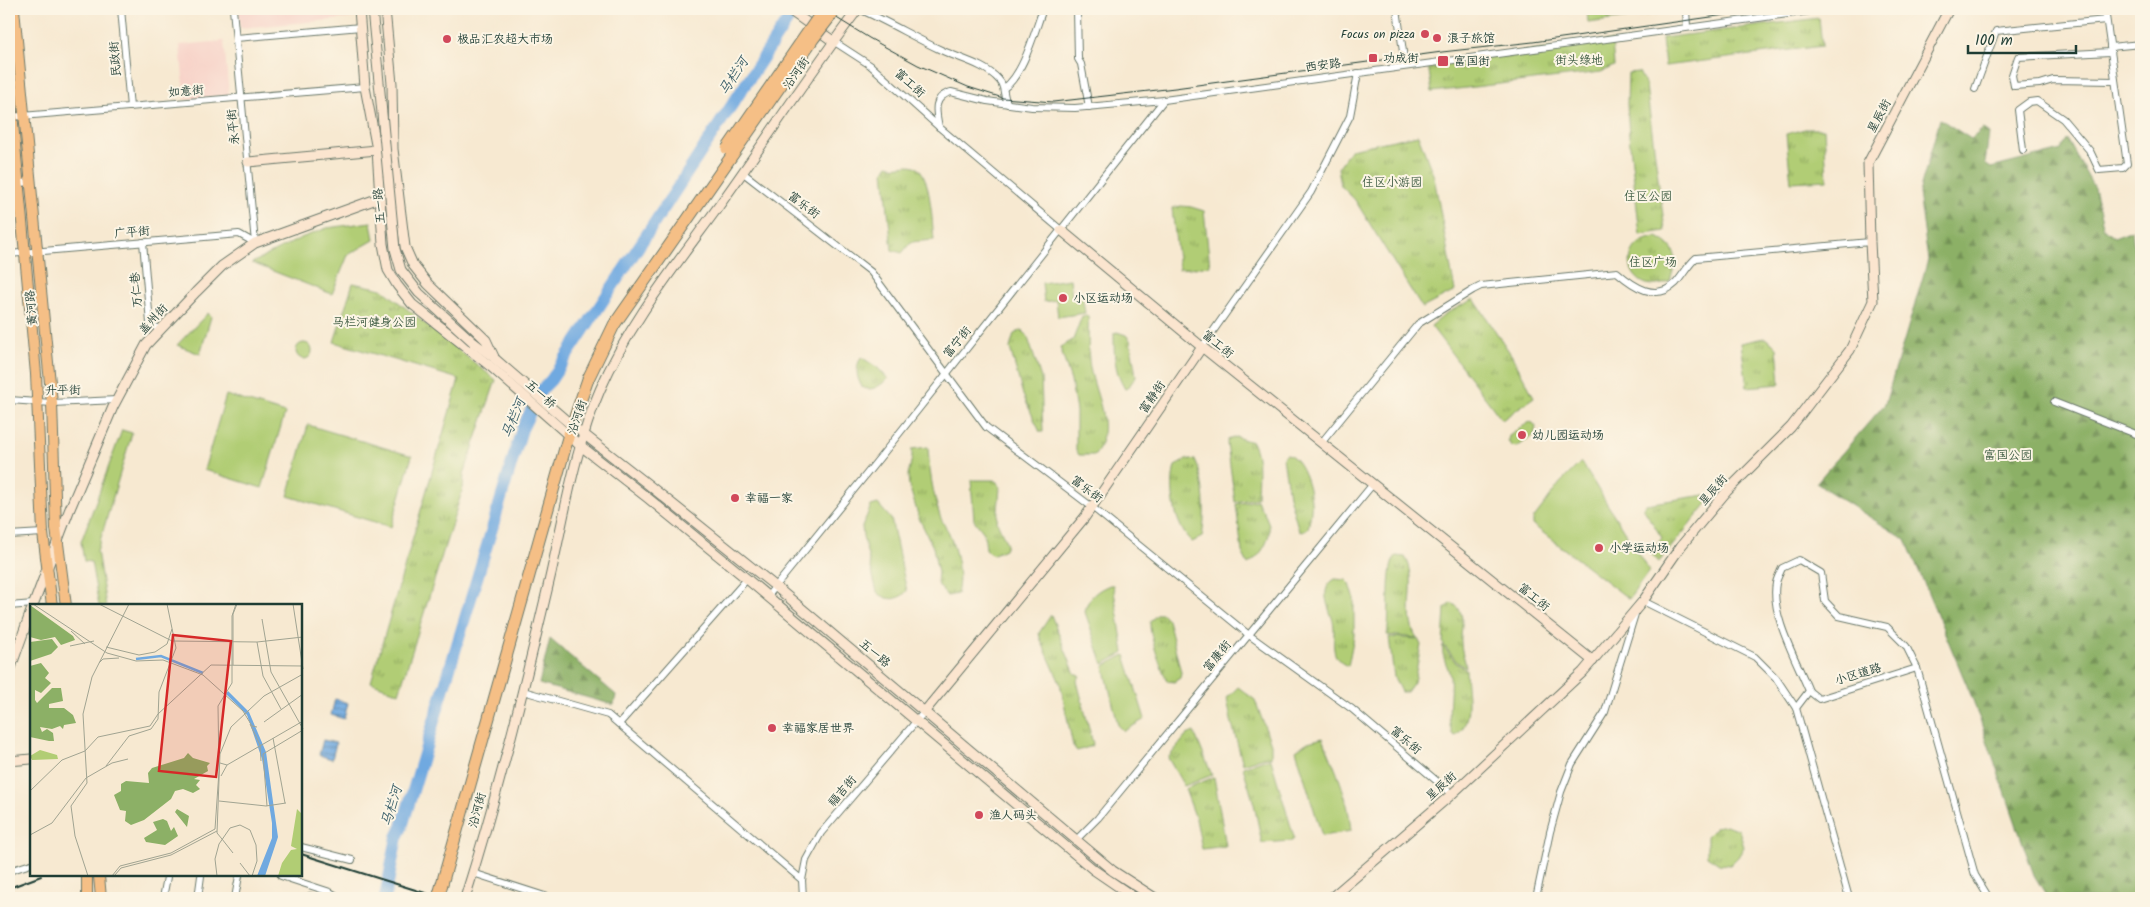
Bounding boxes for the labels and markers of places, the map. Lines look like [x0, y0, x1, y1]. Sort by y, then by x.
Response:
place label: Focus on pizza [1341, 25, 1415, 44]
marker: Focus on pizza [1419, 28, 1431, 40]
place label: 浪子旅馆 [1447, 29, 1495, 48]
place label: 极品汇农超大市场 [457, 30, 553, 49]
marker: 浪子旅馆 [1431, 32, 1443, 44]
marker: 极品汇农超大市场 [441, 33, 453, 45]
place label: 功成街 [1383, 49, 1419, 68]
marker: 功成街 [1367, 52, 1379, 64]
place label: 富国街 [1454, 52, 1490, 71]
marker: 富国街 [1436, 54, 1450, 68]
place label: 小区运动场 [1073, 289, 1133, 308]
marker: 小区运动场 [1057, 292, 1069, 304]
place label: 幼儿园运动场 [1532, 426, 1604, 445]
marker: 幼儿园运动场 [1516, 429, 1528, 441]
place label: 幸福一家 [745, 489, 793, 508]
marker: 幸福一家 [729, 492, 741, 504]
place label: 小学运动场 [1609, 539, 1669, 558]
marker: 小学运动场 [1593, 542, 1605, 554]
place label: 幸福家居世界 [782, 719, 854, 738]
marker: 幸福家居世界 [766, 722, 778, 734]
place label: 渔人码头 [989, 806, 1037, 825]
marker: 渔人码头 [973, 809, 985, 821]

